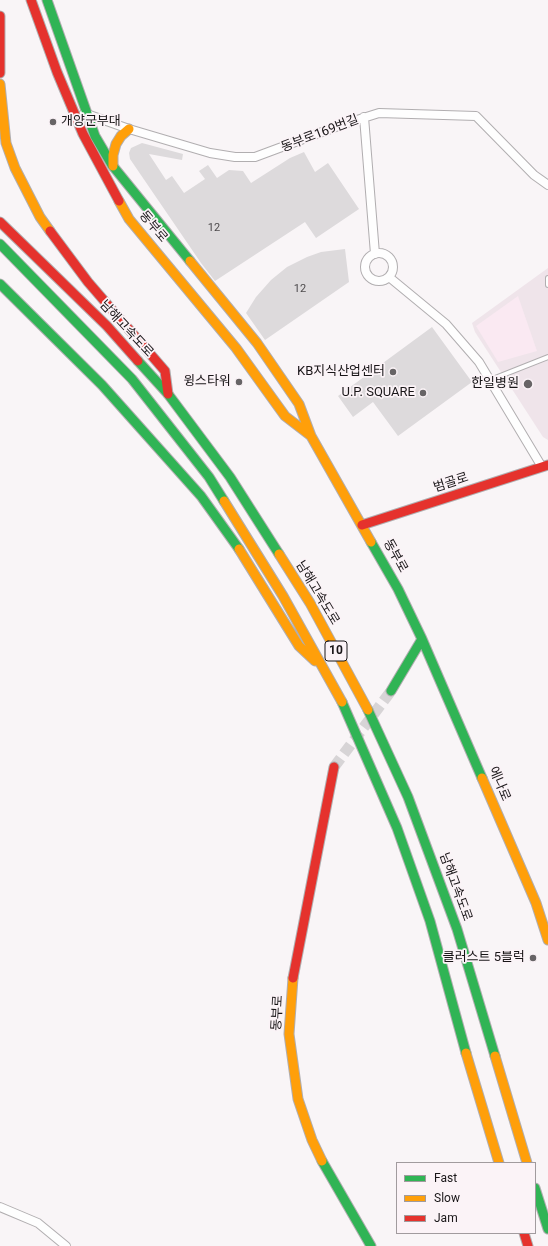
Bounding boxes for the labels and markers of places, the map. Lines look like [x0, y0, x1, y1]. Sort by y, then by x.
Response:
place label: 개양군부대 [61, 114, 121, 130]
marker: 개양군부대 [48, 117, 58, 127]
place label: KB지식산업센터 [297, 364, 385, 380]
marker: KB지식산업센터 [388, 367, 398, 377]
place label: 윙스타워 [183, 374, 231, 390]
place label: 한일병원 [471, 376, 519, 392]
marker: 윙스타워 [234, 377, 244, 387]
marker: 한일병원 [522, 378, 534, 390]
place label: U.P. SQUARE [342, 385, 415, 401]
marker: U.P. SQUARE [418, 388, 428, 398]
place label: 클러스트 5블럭 [443, 950, 525, 966]
marker: 클러스트 5블럭 [528, 953, 538, 963]

